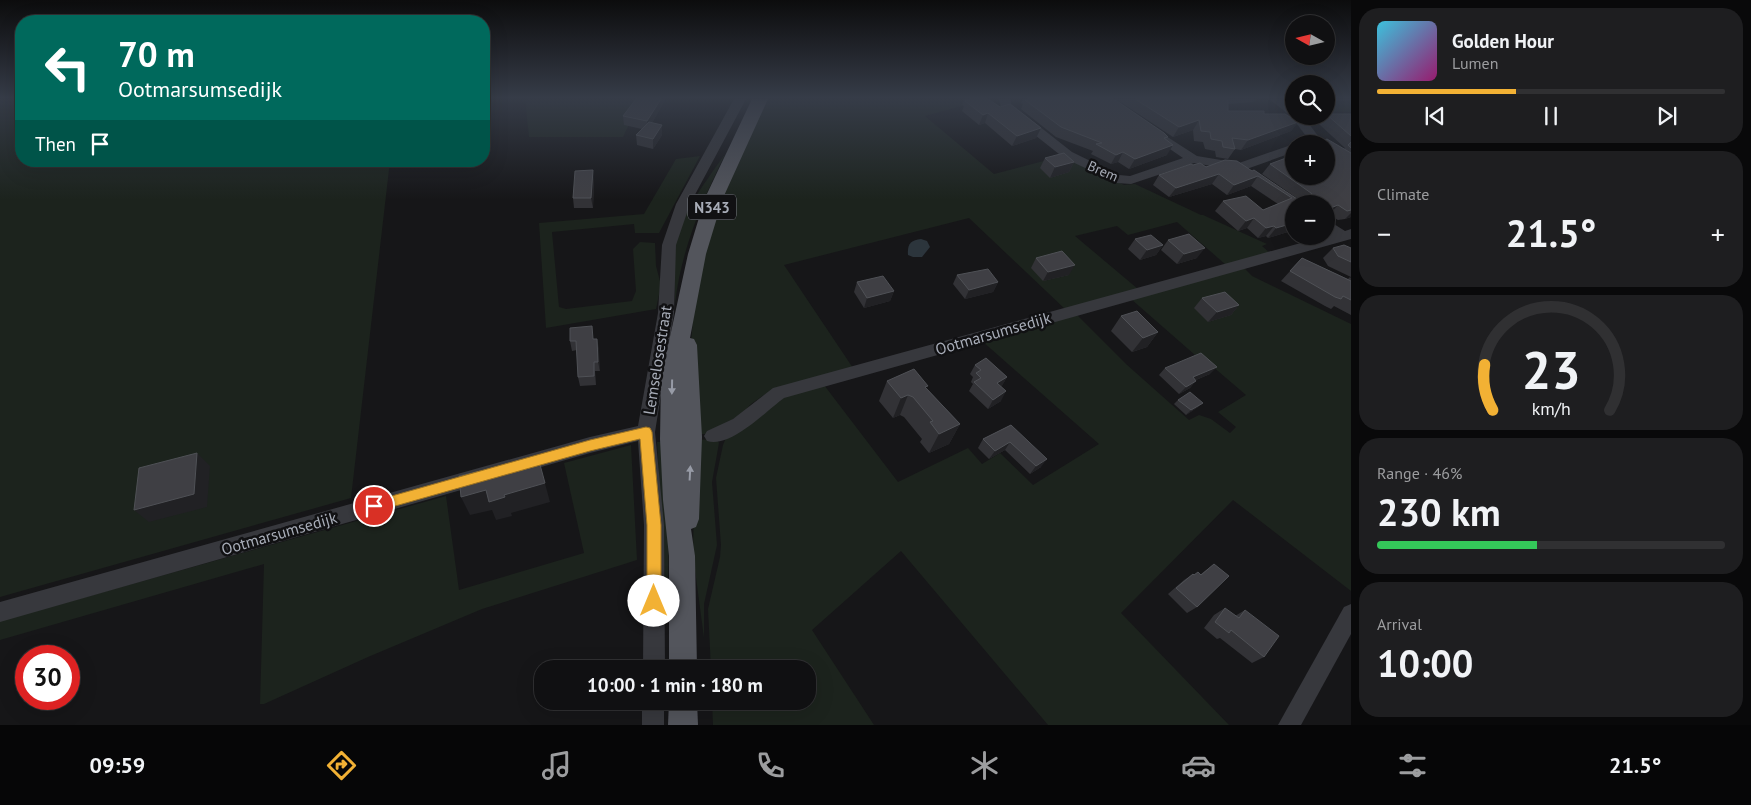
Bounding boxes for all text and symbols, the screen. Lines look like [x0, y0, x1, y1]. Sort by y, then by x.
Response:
north arrow [1285, 15, 1335, 65]
map controls [1285, 15, 1335, 245]
text: Golden Hour [1452, 29, 1554, 53]
text: 70 m [118, 31, 195, 77]
icon: left [35, 35, 100, 100]
text: Lumen [1452, 53, 1498, 73]
text: Ootmarsumsedijk [118, 75, 282, 103]
button: search [1285, 75, 1335, 125]
icon: previous [1421, 102, 1449, 130]
icon: pause [1537, 102, 1565, 130]
icon: next [1653, 102, 1681, 130]
icon: arrive [86, 130, 114, 158]
text: Then [35, 132, 76, 156]
button: + [1285, 135, 1335, 185]
street label: Brem [1085, 156, 1121, 186]
text: Climate [1377, 184, 1429, 204]
road number: N343 [688, 194, 736, 220]
button: − [1285, 195, 1335, 245]
text: 21.5° [1506, 208, 1596, 257]
text: − [1377, 215, 1391, 252]
text: + [1711, 215, 1725, 252]
street label: Lemselosestraat [638, 303, 676, 416]
street label: Ootmarsumsedijk [933, 307, 1053, 359]
text: 23 [1522, 336, 1580, 403]
one-way arrow [668, 379, 676, 395]
text: km/h [1531, 397, 1571, 420]
text: Range · 46% [1377, 463, 1462, 483]
one-way arrow [686, 465, 694, 481]
pin [353, 485, 395, 527]
text: 230 km [1377, 487, 1501, 536]
icon: arrive [360, 492, 388, 520]
street label: Ootmarsumsedijk [219, 507, 339, 559]
position arrow [627, 574, 679, 626]
text: Arrival [1377, 614, 1422, 634]
text: 10:00 [1377, 638, 1473, 687]
speed limit sign: 30 [15, 645, 80, 710]
text: 10:00 · 1 min · 180 m [587, 673, 763, 697]
icon: directions [324, 748, 359, 783]
icon: music [539, 748, 574, 783]
icon: phone [753, 748, 788, 783]
icon: climate [967, 748, 1002, 783]
icon: car [1181, 748, 1216, 783]
icon: filters [1395, 748, 1430, 783]
text: 09:59 [90, 751, 145, 779]
text: 21.5° [1609, 751, 1661, 779]

